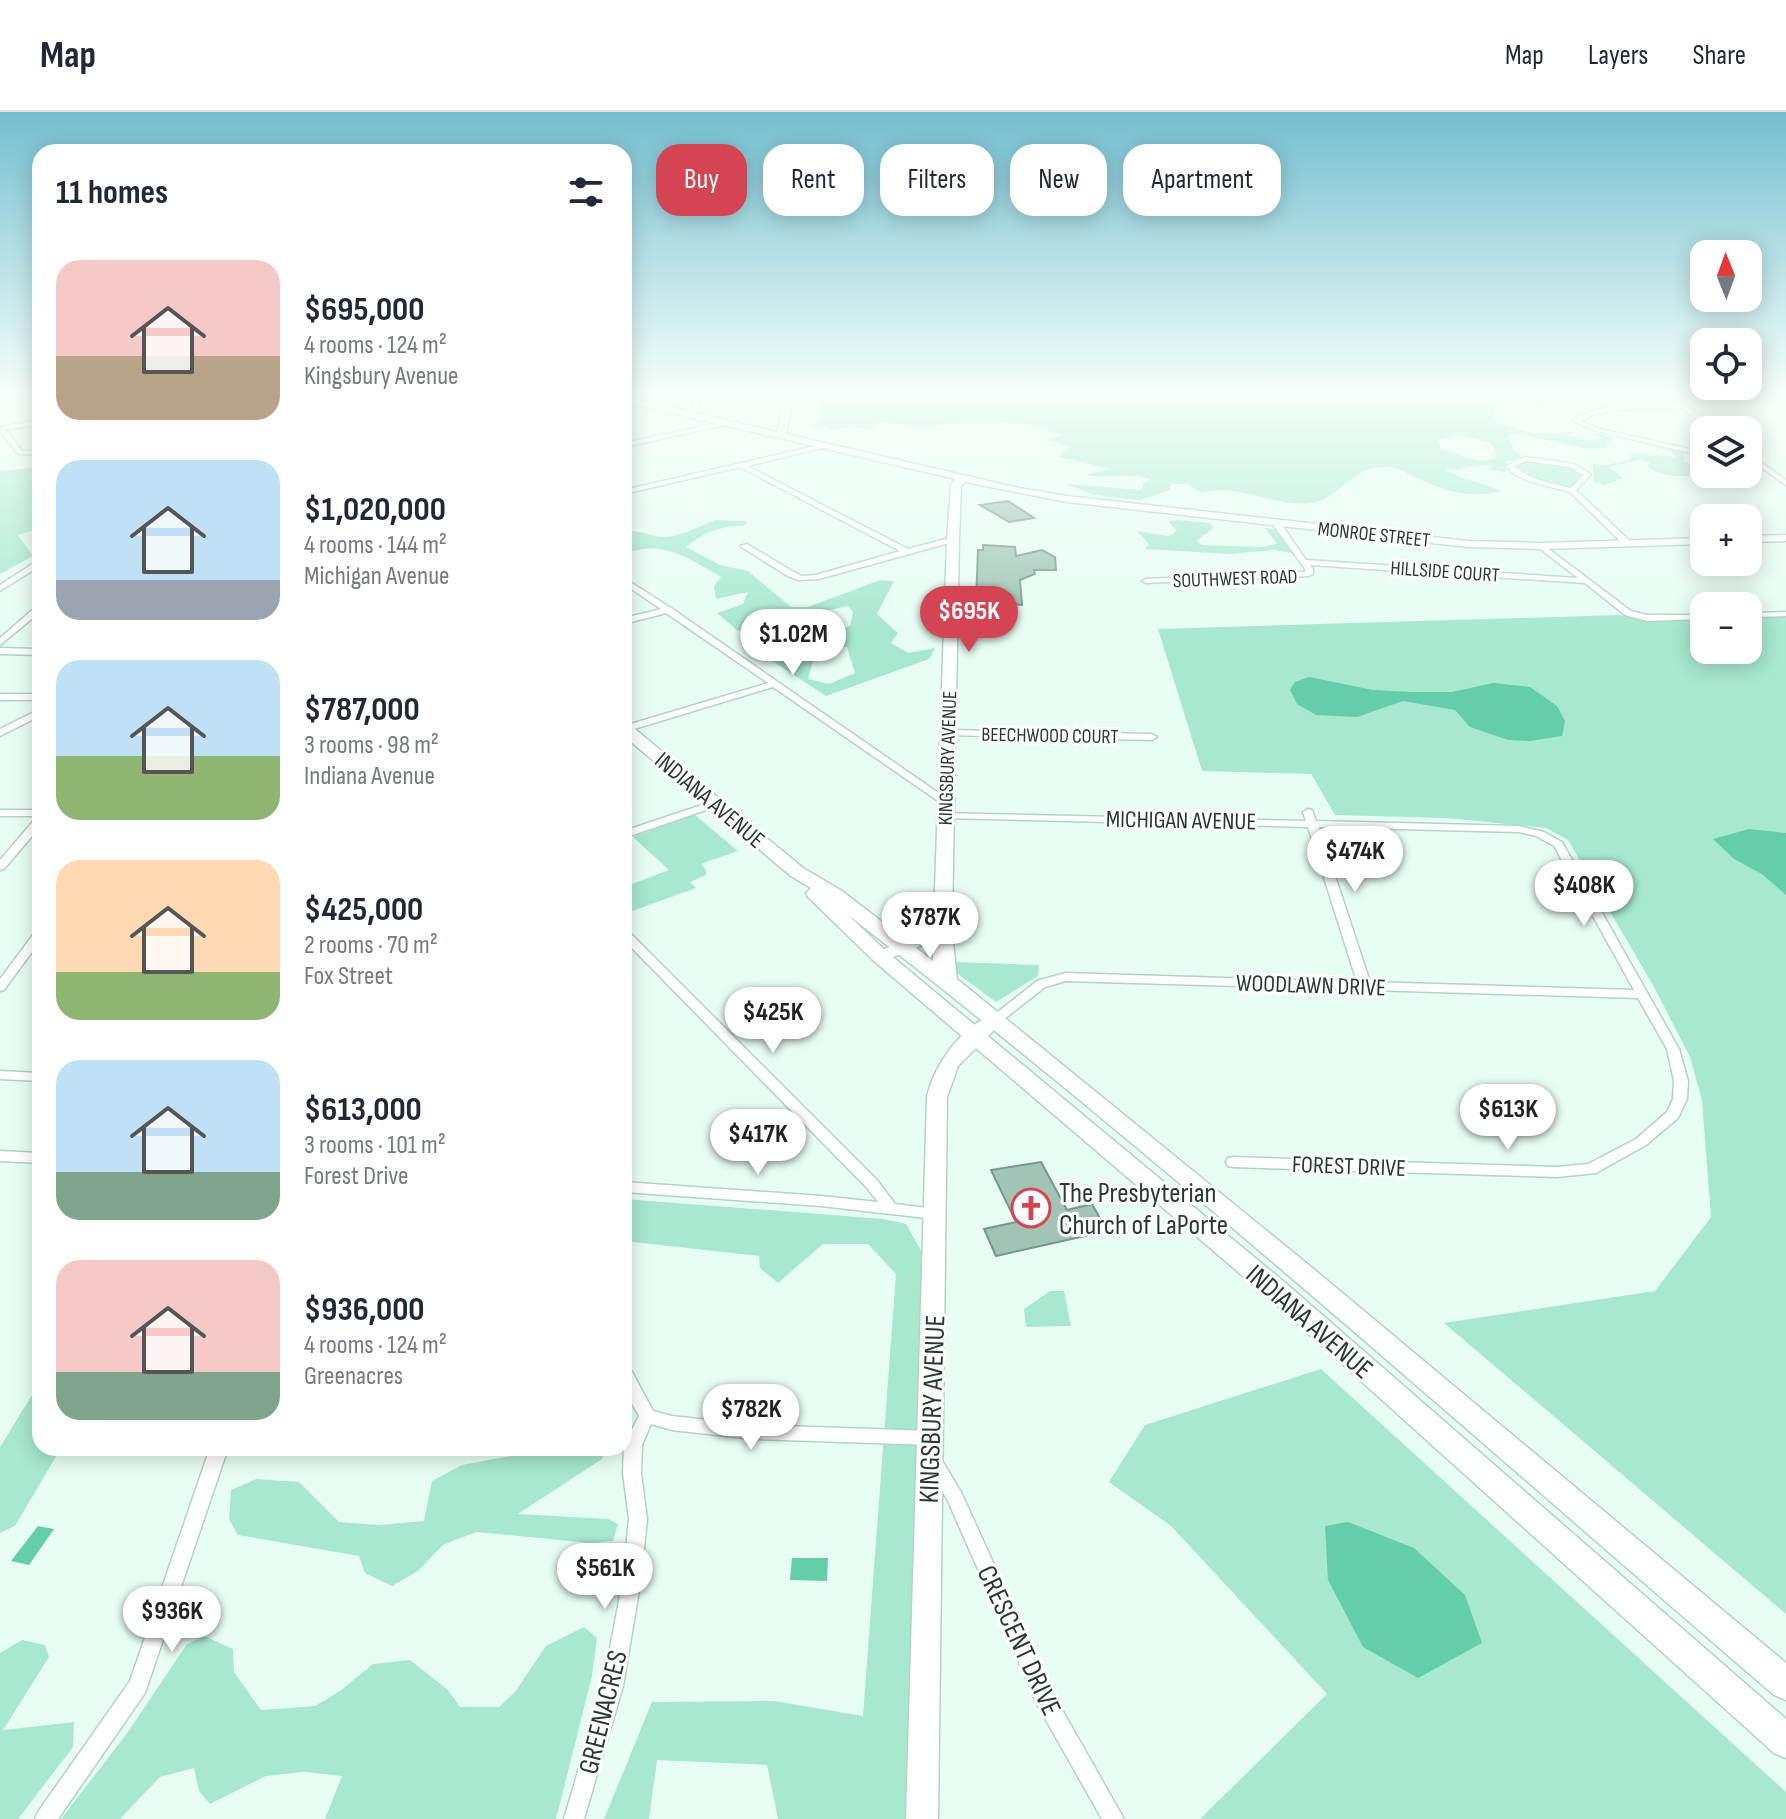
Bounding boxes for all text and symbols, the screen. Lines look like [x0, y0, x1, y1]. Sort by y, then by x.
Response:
text: Map [40, 33, 96, 78]
text: Map [1505, 39, 1544, 72]
text: Layers [1588, 39, 1648, 72]
text: Share [1692, 39, 1746, 72]
chip: Buy [656, 144, 747, 216]
chip: Rent [763, 144, 864, 216]
chip: Filters [880, 144, 994, 216]
chip: New [1010, 144, 1107, 216]
chip: Apartment [1123, 144, 1281, 216]
icon: filters [564, 170, 608, 214]
text: 11 homes [56, 172, 168, 213]
north arrow [1690, 240, 1762, 312]
map controls [1690, 240, 1762, 664]
text: $695,000 [304, 289, 424, 330]
icon: home [120, 292, 216, 388]
button: locate [1690, 328, 1762, 400]
text: 4 rooms · 124 m² [304, 330, 447, 361]
text: Kingsbury Avenue [304, 361, 459, 392]
button: layers [1690, 416, 1762, 488]
text: $1,020,000 [304, 489, 446, 530]
icon: home [120, 492, 216, 588]
button: + [1690, 504, 1762, 576]
street label: MONROE STREET [1317, 517, 1431, 553]
text: 4 rooms · 144 m² [304, 530, 447, 561]
street label: HILLSIDE COURT [1390, 556, 1500, 588]
text: Michigan Avenue [304, 561, 450, 592]
street label: SOUTHWEST ROAD [1172, 565, 1298, 593]
pin: $695K [913, 586, 1025, 654]
button: − [1690, 592, 1762, 664]
text: $695K [938, 596, 1000, 627]
pin: $1.02M [728, 609, 858, 677]
text: $1.02M [758, 619, 828, 650]
text: $787,000 [304, 689, 420, 730]
street label: KINGSBURY AVENUE [934, 690, 962, 826]
icon: home [120, 692, 216, 788]
street label: BEECHWOOD COURT [981, 723, 1119, 749]
text: 3 rooms · 98 m² [304, 730, 439, 761]
street label: INDIANA AVENUE [649, 746, 771, 855]
text: Indiana Avenue [304, 761, 435, 792]
street label: MICHIGAN AVENUE [1106, 805, 1256, 836]
pin: $474K [1299, 826, 1411, 894]
text: $474K [1325, 836, 1385, 867]
pin: $408K [1528, 860, 1640, 928]
text: $408K [1553, 870, 1615, 901]
text: $425,000 [304, 889, 423, 930]
icon: home [120, 892, 216, 988]
pin: $787K [874, 892, 986, 960]
text: $787K [899, 902, 961, 933]
text: 2 rooms · 70 m² [304, 930, 438, 961]
text: Fox Street [304, 961, 393, 992]
street label: WOODLAWN DRIVE [1236, 968, 1386, 1003]
pin: $425K [717, 987, 829, 1055]
text: $425K [742, 997, 804, 1028]
pin: $613K [1452, 1084, 1564, 1152]
text: $613,000 [304, 1089, 422, 1130]
icon: home [120, 1092, 216, 1188]
text: $613K [1478, 1094, 1538, 1125]
pin: $417K [702, 1109, 814, 1177]
text: $417K [728, 1119, 788, 1150]
text: 3 rooms · 101 m² [304, 1130, 446, 1161]
street label: FOREST DRIVE [1291, 1150, 1406, 1183]
text: Forest Drive [304, 1161, 409, 1192]
place label: The Presbyterian Church of LaPorte [1059, 1177, 1228, 1242]
church icon: The Presbyterian Church of LaPorte [1010, 1187, 1052, 1229]
street label: INDIANA AVENUE [1239, 1258, 1379, 1386]
text: $936,000 [304, 1289, 425, 1330]
icon: home [120, 1292, 216, 1388]
street label: KINGSBURY AVENUE [913, 1314, 952, 1504]
text: 4 rooms · 124 m² [304, 1330, 447, 1361]
text: Greenacres [304, 1361, 403, 1392]
pin: $782K [695, 1384, 807, 1452]
text: $782K [720, 1394, 782, 1425]
pin: $561K [549, 1543, 661, 1611]
text: $561K [575, 1553, 635, 1584]
street label: CRESCENT DRIVE [970, 1560, 1068, 1721]
pin: $936K [116, 1586, 228, 1654]
text: $936K [141, 1596, 203, 1627]
street label: GREENACRES [572, 1647, 635, 1778]

